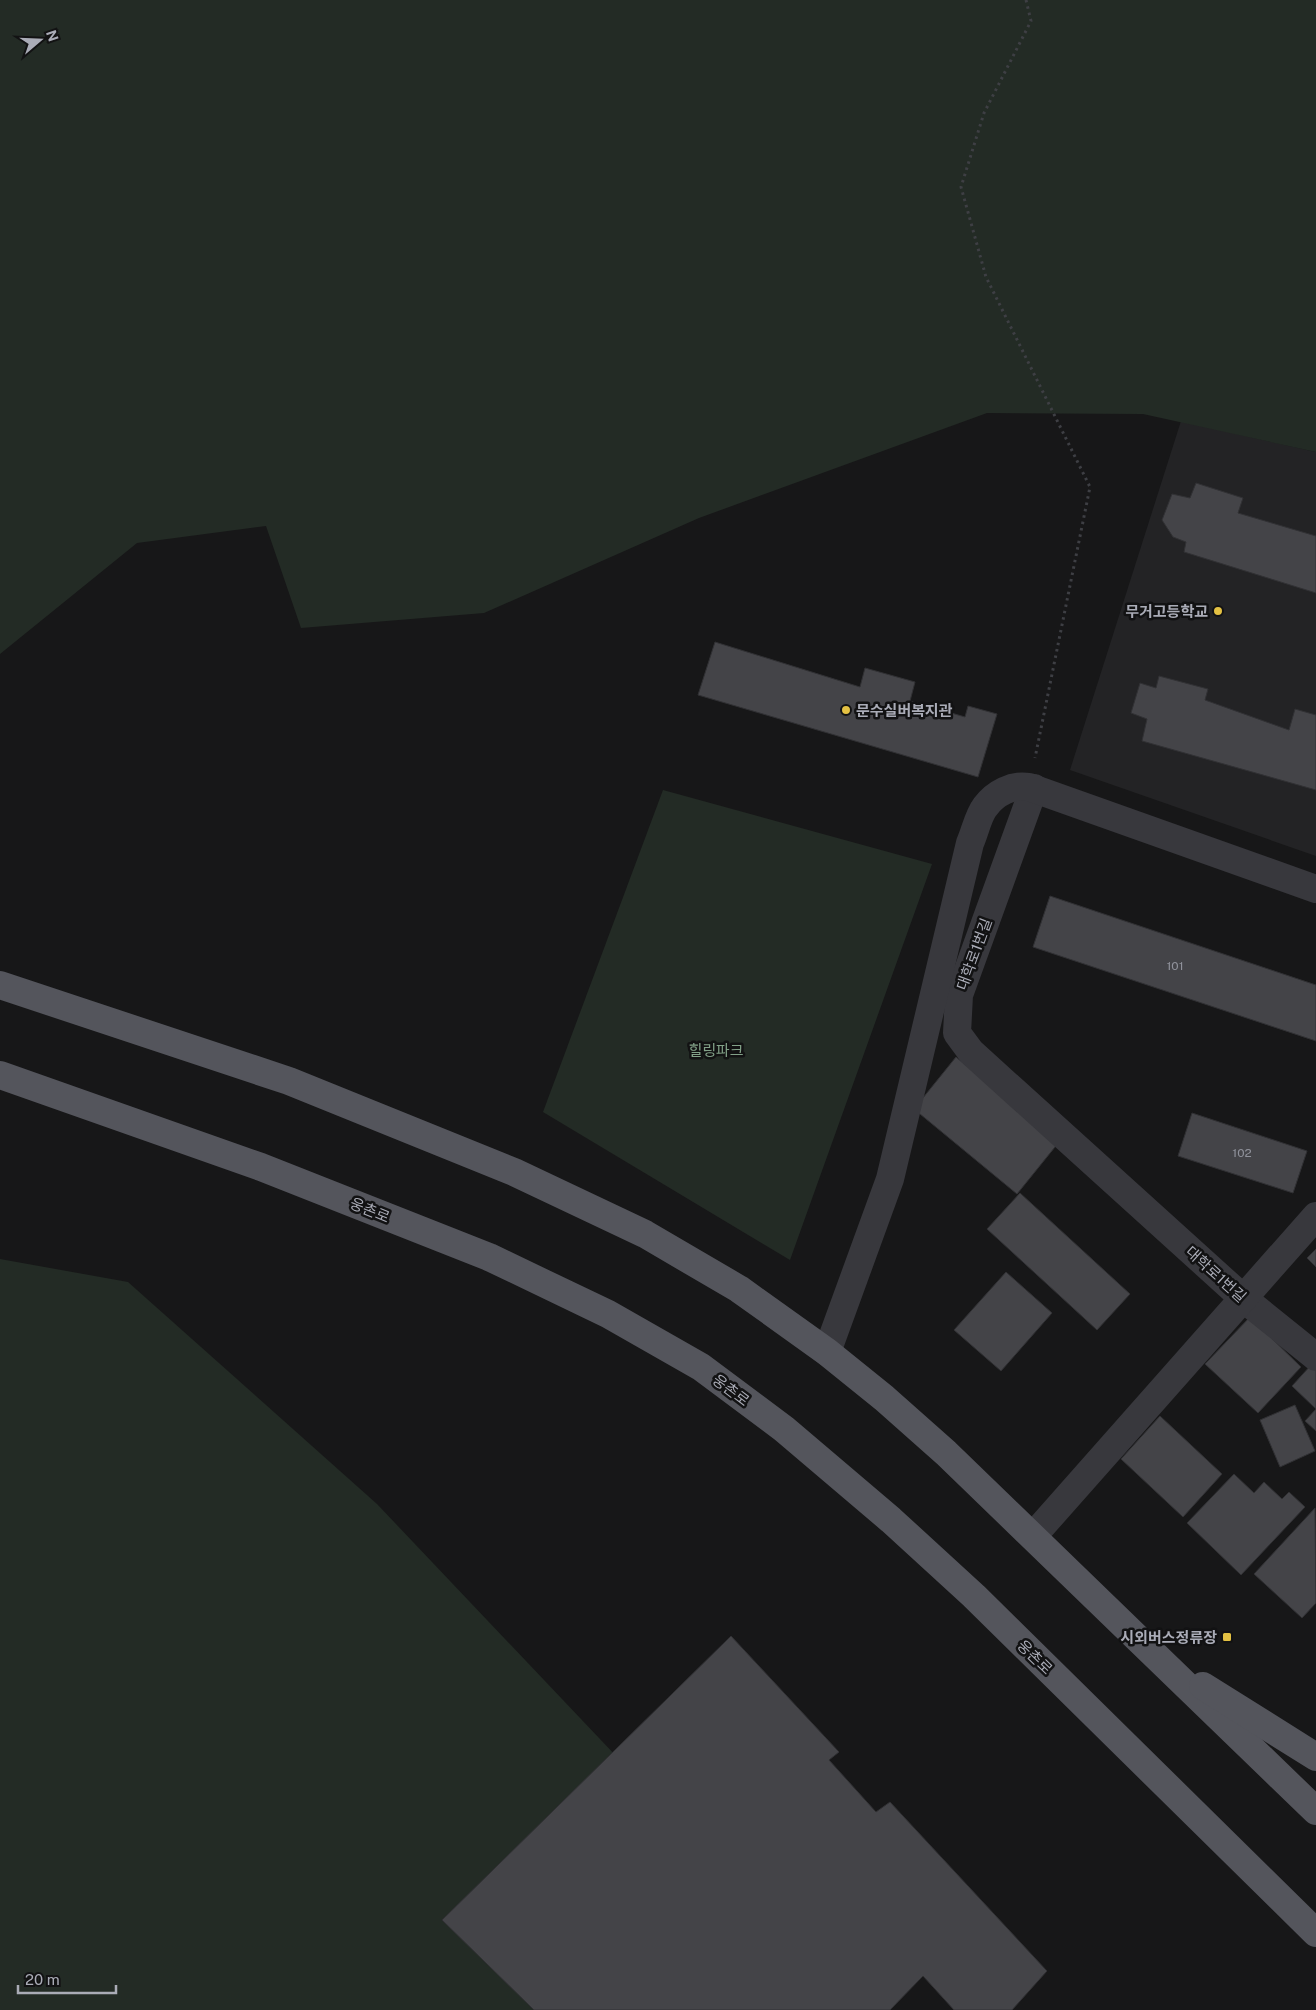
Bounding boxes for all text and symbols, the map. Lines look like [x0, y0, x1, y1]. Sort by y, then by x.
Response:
north arrow [15, 15, 65, 65]
text: N [43, 28, 62, 44]
place label: 무거고등학교 [1125, 603, 1208, 620]
marker: 무거고등학교 [1212, 605, 1224, 617]
place label: 문수실버복지관 [856, 702, 953, 719]
marker: 문수실버복지관 [840, 704, 852, 716]
street label: 대학로1번길 [953, 916, 995, 992]
house number: 101 [1166, 959, 1184, 973]
park label: 힐링파크 [688, 1042, 744, 1059]
house number: 102 [1232, 1146, 1252, 1160]
street label: 웅촌로 [348, 1194, 392, 1226]
street label: 대학로1번길 [1182, 1243, 1250, 1305]
street label: 웅촌로 [709, 1371, 753, 1409]
place label: 시외버스정류장 [1120, 1629, 1217, 1646]
marker: 시외버스정류장 [1221, 1631, 1233, 1643]
street label: 웅촌로 [1014, 1637, 1056, 1677]
scale bar [18, 1962, 115, 1994]
text: 20 m [25, 1971, 60, 1988]

